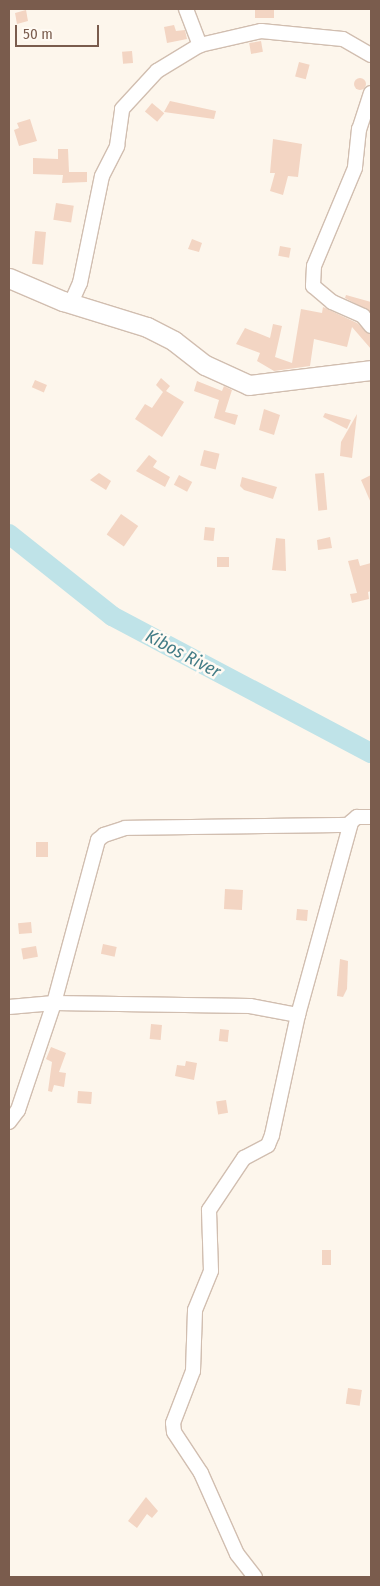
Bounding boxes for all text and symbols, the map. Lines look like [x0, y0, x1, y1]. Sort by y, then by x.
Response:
scale bar [18, 15, 101, 47]
text: 50 m [23, 25, 53, 43]
water label: Kibos River [142, 625, 224, 683]

